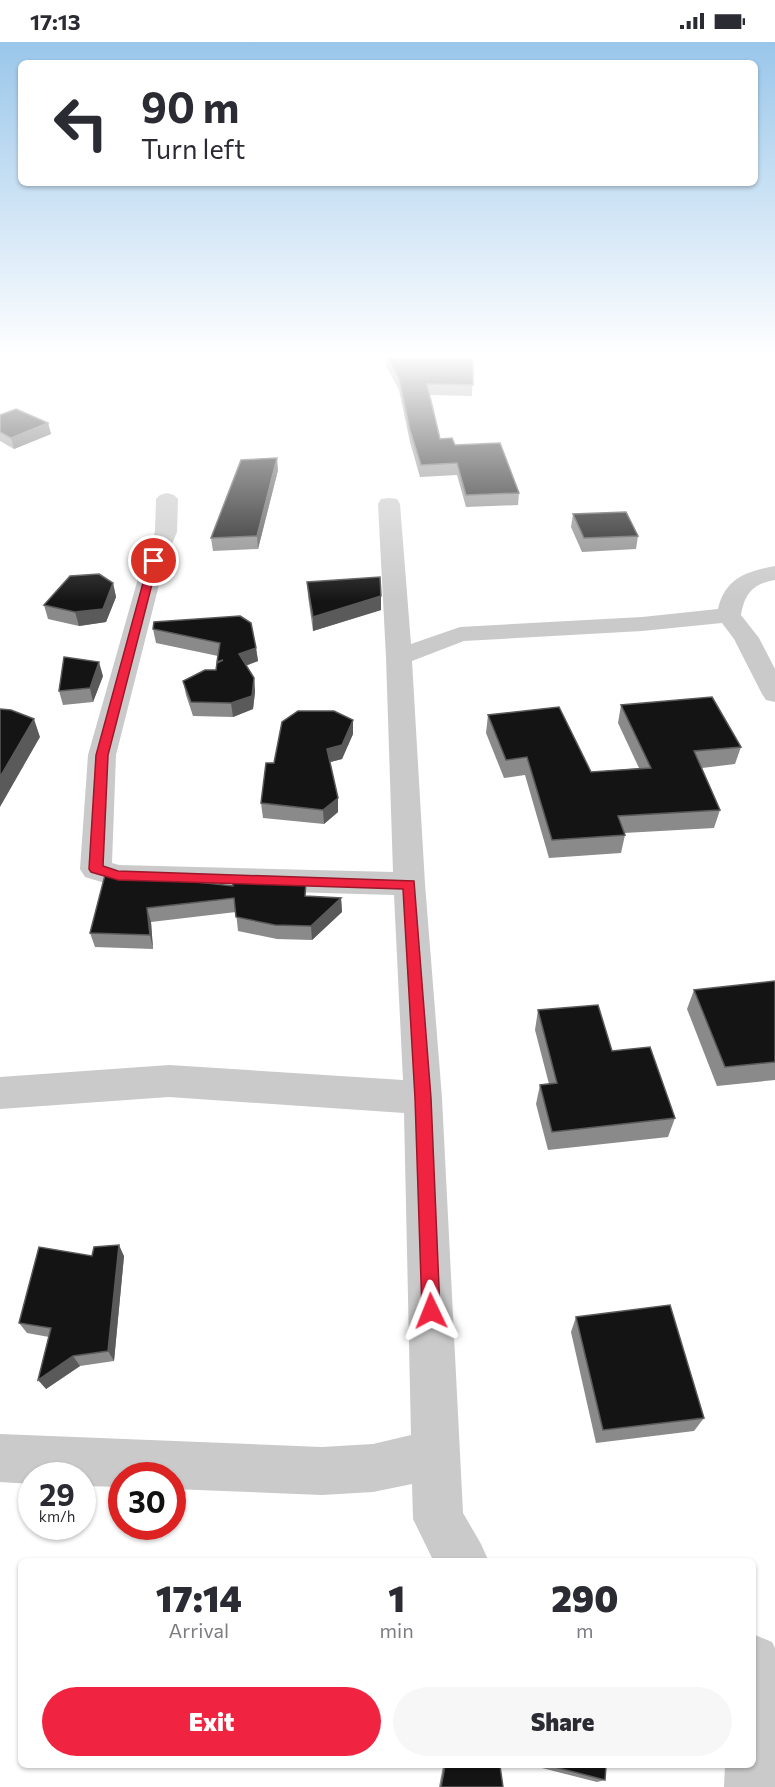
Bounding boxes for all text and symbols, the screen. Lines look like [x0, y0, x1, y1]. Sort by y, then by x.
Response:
text: 17:13 [30, 8, 81, 35]
text: 90 m [141, 80, 240, 132]
icon: left [42, 84, 120, 162]
text: Turn left [141, 132, 245, 165]
pin [128, 535, 179, 586]
icon: arrive [137, 544, 170, 577]
position arrow [399, 1279, 463, 1343]
speed limit sign: 30 [108, 1462, 186, 1540]
text: 29 [39, 1475, 75, 1512]
text: km/h [39, 1507, 75, 1525]
text: 17:14 [156, 1575, 242, 1619]
text: 1 [388, 1575, 405, 1619]
text: 290 [551, 1575, 618, 1619]
text: Arrival [169, 1618, 229, 1642]
text: min [380, 1618, 414, 1642]
text: m [576, 1618, 594, 1642]
button: Exit [42, 1687, 381, 1756]
button: Share [393, 1687, 732, 1756]

